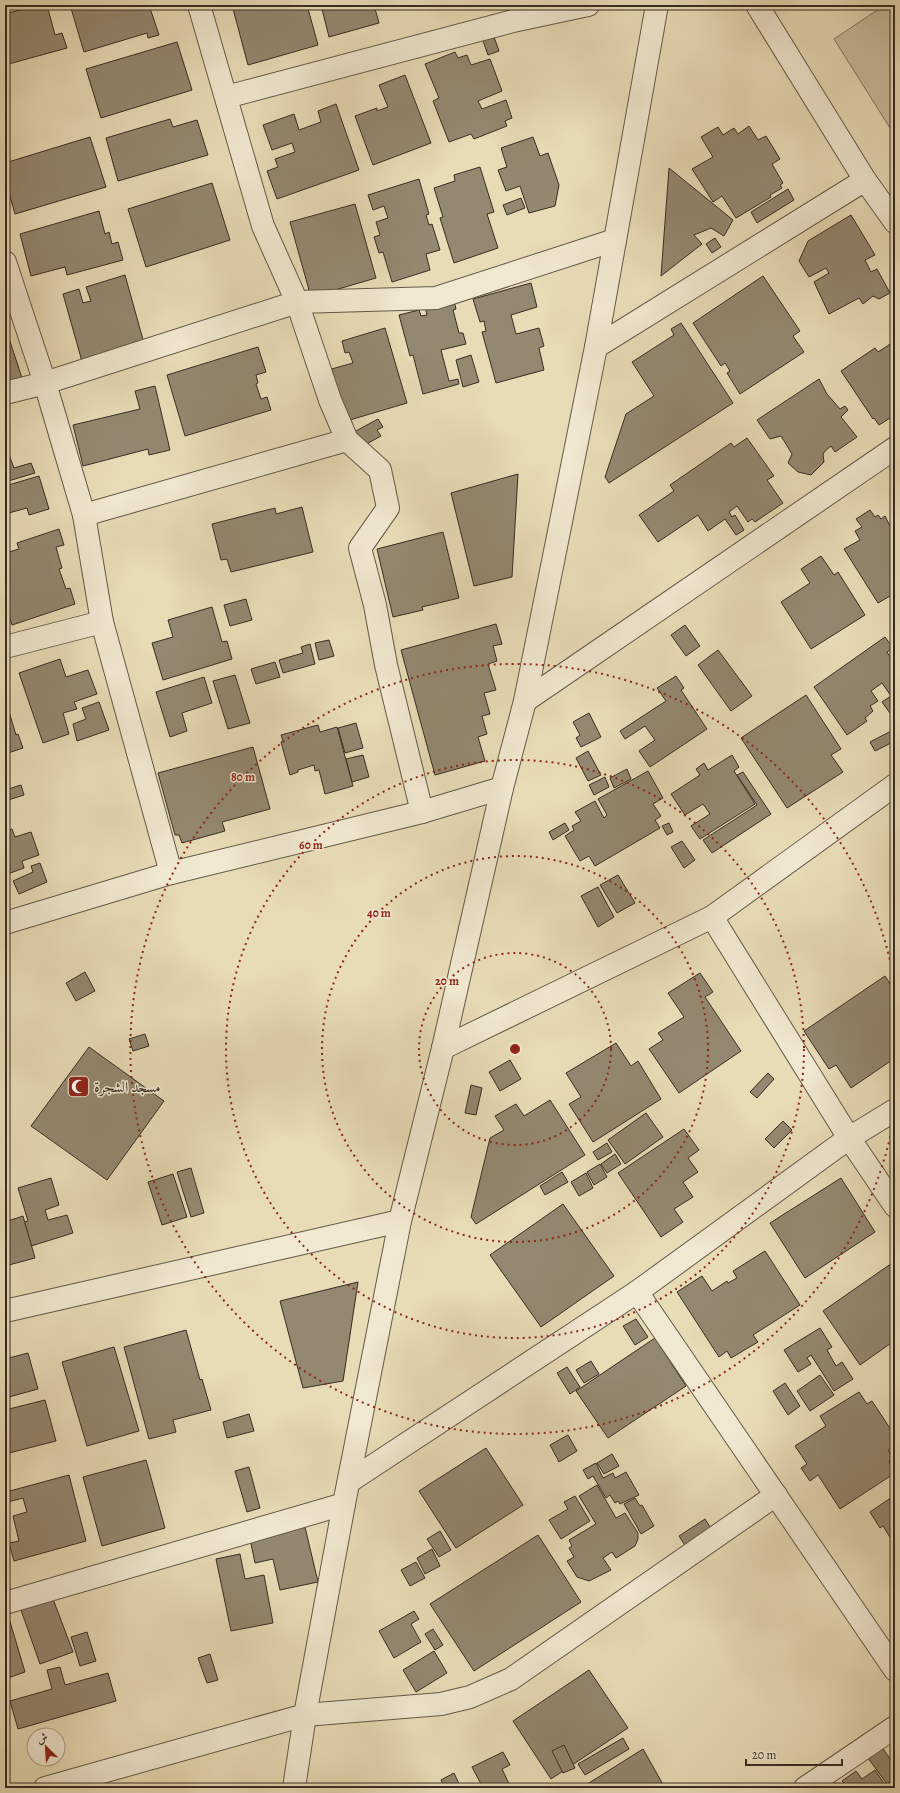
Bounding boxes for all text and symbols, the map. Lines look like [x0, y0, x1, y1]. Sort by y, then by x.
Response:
text: 80 m [231, 769, 255, 785]
text: 60 m [299, 837, 323, 853]
text: 40 m [367, 905, 391, 921]
text: 20 m [435, 973, 459, 989]
centre of rings [508, 1042, 522, 1056]
mosque icon: مسجد الشجرة [66, 1074, 92, 1100]
place label: مسجد الشجرة [94, 1077, 161, 1097]
north arrow [26, 1727, 66, 1767]
text: ش [34, 1729, 50, 1747]
scale bar [746, 1741, 842, 1767]
text: 20 m [752, 1747, 776, 1763]

